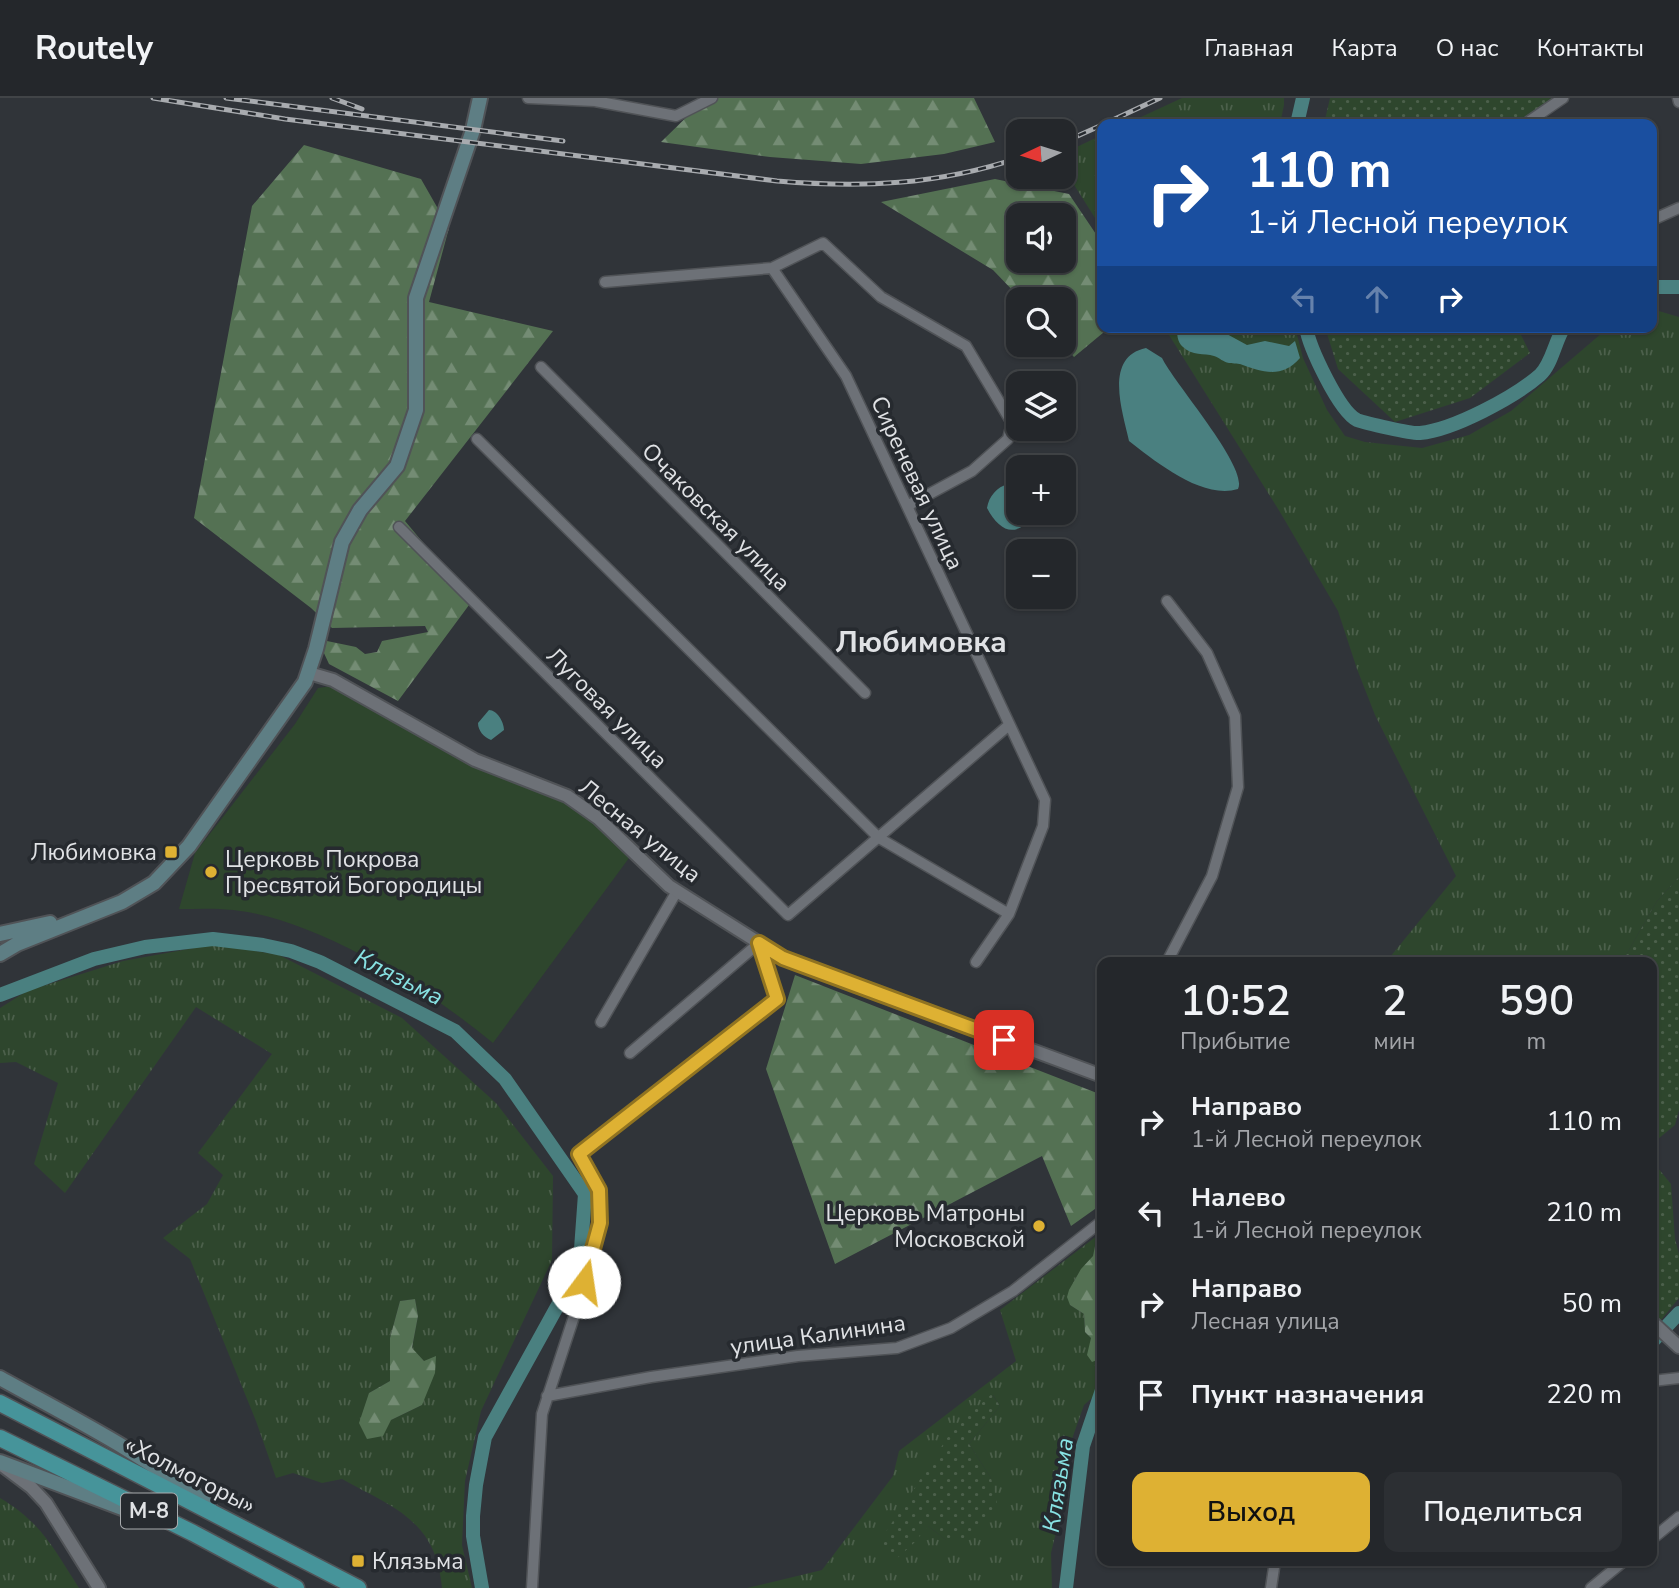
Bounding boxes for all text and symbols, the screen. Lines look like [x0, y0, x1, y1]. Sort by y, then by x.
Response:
text: Routely [35, 26, 153, 71]
text: Главная [1204, 32, 1294, 64]
text: Карта [1332, 32, 1398, 64]
text: О нас [1436, 32, 1499, 64]
text: Контакты [1537, 32, 1644, 64]
north arrow [1006, 119, 1076, 189]
map controls [1006, 119, 1076, 609]
text: 110 m [1247, 137, 1391, 204]
icon: right [1132, 147, 1223, 238]
text: 1-й Лесной переулок [1247, 201, 1568, 244]
button: sound [1006, 203, 1076, 273]
icon: left [1285, 280, 1323, 318]
icon: ahead [1358, 280, 1396, 318]
icon: right [1431, 280, 1469, 318]
button: search [1006, 287, 1076, 357]
button: layers [1006, 371, 1076, 441]
street label: Сиреневая улица [863, 391, 971, 575]
street label: Очаковская улица [635, 436, 797, 598]
button: + [1006, 455, 1076, 525]
button: − [1006, 539, 1076, 609]
district label: Любимовка [835, 622, 1007, 663]
street label: Луговая улица [540, 641, 674, 775]
street label: Лесная улица [572, 772, 708, 890]
place label: Любимовка [31, 837, 157, 868]
marker: Любимовка [163, 844, 179, 860]
place label: Церковь Покрова Пресвятой Богородицы [225, 844, 482, 901]
marker: Церковь Покрова Пресвятой Богородицы [203, 864, 219, 880]
water label: Клязьма [349, 941, 449, 1013]
text: 10:52 [1180, 973, 1291, 1030]
text: 2 [1382, 973, 1407, 1030]
text: 590 [1498, 973, 1574, 1030]
pin [974, 1010, 1034, 1070]
icon: arrive [985, 1021, 1023, 1059]
text: Прибытие [1180, 1026, 1290, 1057]
text: мин [1374, 1026, 1416, 1057]
text: m [1526, 1026, 1546, 1057]
text: Направо [1191, 1089, 1302, 1124]
icon: right [1132, 1103, 1170, 1141]
text: 110 m [1546, 1104, 1622, 1139]
text: 1-й Лесной переулок [1191, 1124, 1422, 1155]
text: Налево [1191, 1180, 1286, 1215]
icon: left [1132, 1194, 1170, 1232]
text: 210 m [1546, 1195, 1622, 1230]
place label: Церковь Матроны Московской [826, 1198, 1025, 1255]
text: 1-й Лесной переулок [1191, 1215, 1422, 1246]
marker: Церковь Матроны Московской [1031, 1218, 1047, 1234]
position arrow [547, 1245, 621, 1319]
text: Направо [1191, 1271, 1302, 1306]
icon: right [1132, 1285, 1170, 1323]
text: 50 m [1562, 1286, 1622, 1321]
text: Лесная улица [1191, 1306, 1340, 1337]
street label: улица Калинина [728, 1307, 908, 1363]
icon: arrive [1132, 1376, 1170, 1414]
text: Пункт назначения [1191, 1377, 1424, 1412]
text: 220 m [1546, 1377, 1622, 1412]
street label: «Холмогоры» [119, 1429, 261, 1521]
water label: Клязьма [1035, 1435, 1081, 1535]
button: Выход [1132, 1472, 1370, 1552]
button: Поделиться [1384, 1472, 1622, 1552]
road number: М-8 [121, 1494, 177, 1528]
place label: Клязьма [372, 1546, 464, 1577]
marker: Клязьма [350, 1553, 366, 1569]

